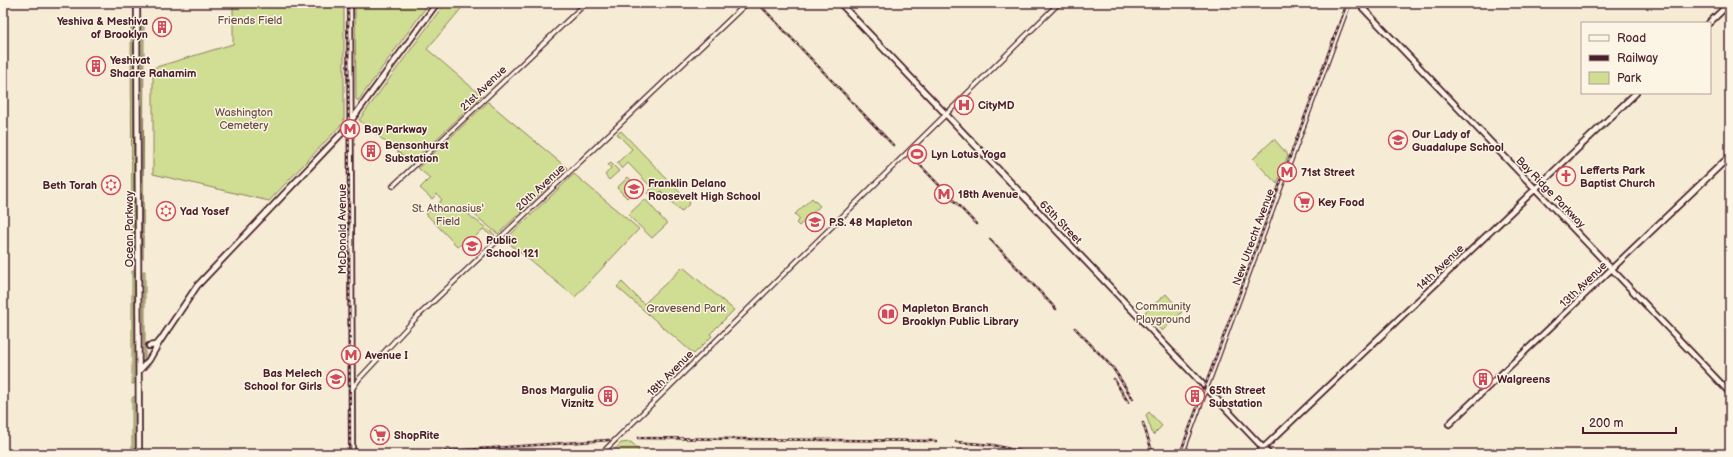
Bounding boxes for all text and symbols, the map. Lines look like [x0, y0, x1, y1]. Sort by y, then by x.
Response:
park label: Friends Field [218, 14, 282, 27]
place label: Yeshiva & Meshiva of Brooklyn [57, 15, 148, 41]
building icon: Yeshiva & Meshiva of Brooklyn [151, 16, 173, 38]
legend [1581, 22, 1711, 94]
text: Road [1617, 31, 1646, 46]
text: Railway [1617, 51, 1659, 66]
place label: Yeshivat Shaare Rahamim [110, 54, 196, 80]
building icon: Yeshivat Shaare Rahamim [85, 55, 107, 77]
street label: 21st Avenue [458, 63, 510, 114]
text: Park [1617, 71, 1641, 86]
hospital icon: CityMD [953, 94, 975, 116]
place label: CityMD [978, 99, 1015, 112]
park label: Washington Cemetery [215, 106, 273, 132]
metro station icon: Bay Parkway [339, 118, 361, 140]
place label: Bay Parkway [364, 123, 427, 136]
place label: Our Lady of Guadalupe School [1412, 128, 1504, 154]
school or university icon: Our Lady of Guadalupe School [1387, 129, 1409, 151]
place label: Bensonhurst Substation [385, 139, 449, 165]
building icon: Bensonhurst Substation [360, 140, 382, 162]
sports icon: Lyn Lotus Yoga [906, 143, 928, 165]
place label: Lyn Lotus Yoga [931, 148, 1006, 161]
street label: Bay Ridge Parkway [1513, 154, 1588, 231]
street label: 20th Avenue [513, 161, 568, 213]
metro station icon: 71st Street [1276, 161, 1298, 183]
place label: Lefferts Park Baptist Church [1580, 164, 1655, 190]
church icon: Lefferts Park Baptist Church [1555, 165, 1577, 187]
place label: 71st Street [1301, 166, 1355, 179]
synagogue icon: Beth Torah [100, 174, 122, 196]
place label: Franklin Delano Roosevelt High School [648, 177, 761, 203]
school or university icon: Franklin Delano Roosevelt High School [623, 178, 645, 200]
place label: Beth Torah [43, 179, 97, 192]
street label: McDonald Avenue [336, 183, 349, 274]
metro station icon: 18th Avenue [933, 183, 955, 205]
street label: New Utrecht Avenue [1230, 187, 1277, 287]
place label: 18th Avenue [958, 188, 1018, 201]
street label: Ocean Parkway [123, 191, 136, 267]
supermarket icon: Key Food [1293, 191, 1315, 213]
place label: Key Food [1318, 196, 1364, 209]
street label: 65th Street [1037, 198, 1085, 247]
synagogue icon: Yad Yosef [155, 200, 177, 222]
park label: St. Athanasius' Field [412, 202, 484, 228]
place label: Yad Yosef [180, 205, 230, 218]
school or university icon: P.S. 48 Mapleton [804, 211, 826, 233]
place label: P.S. 48 Mapleton [829, 216, 912, 229]
place label: Public School 121 [486, 234, 539, 260]
school or university icon: Public School 121 [461, 235, 483, 257]
street label: 14th Avenue [1414, 241, 1467, 293]
street label: 13th Avenue [1557, 258, 1610, 310]
park label: Community Playground [1135, 300, 1191, 326]
park label: Gravesend Park [646, 302, 726, 315]
place label: Mapleton Branch Brooklyn Public Library [902, 302, 1019, 328]
library icon: Mapleton Branch Brooklyn Public Library [877, 303, 899, 325]
metro station icon: Avenue I [340, 344, 362, 366]
street label: 18th Avenue [645, 347, 697, 399]
place label: Avenue I [364, 349, 408, 362]
place label: Bas Melech School for Girls [244, 367, 323, 393]
school or university icon: Bas Melech School for Girls [325, 368, 347, 390]
building icon: Walgreens [1472, 368, 1494, 390]
place label: Walgreens [1497, 373, 1551, 386]
place label: Bnos Margulia Viznitz [521, 384, 595, 410]
place label: 65th Street Substation [1209, 384, 1266, 410]
building icon: Bnos Margulia Viznitz [597, 385, 619, 407]
building icon: 65th Street Substation [1184, 385, 1206, 407]
scale bar [1583, 409, 1676, 435]
text: 200 m [1589, 416, 1623, 431]
supermarket icon: ShopRite [369, 424, 391, 446]
place label: ShopRite [394, 429, 439, 442]

